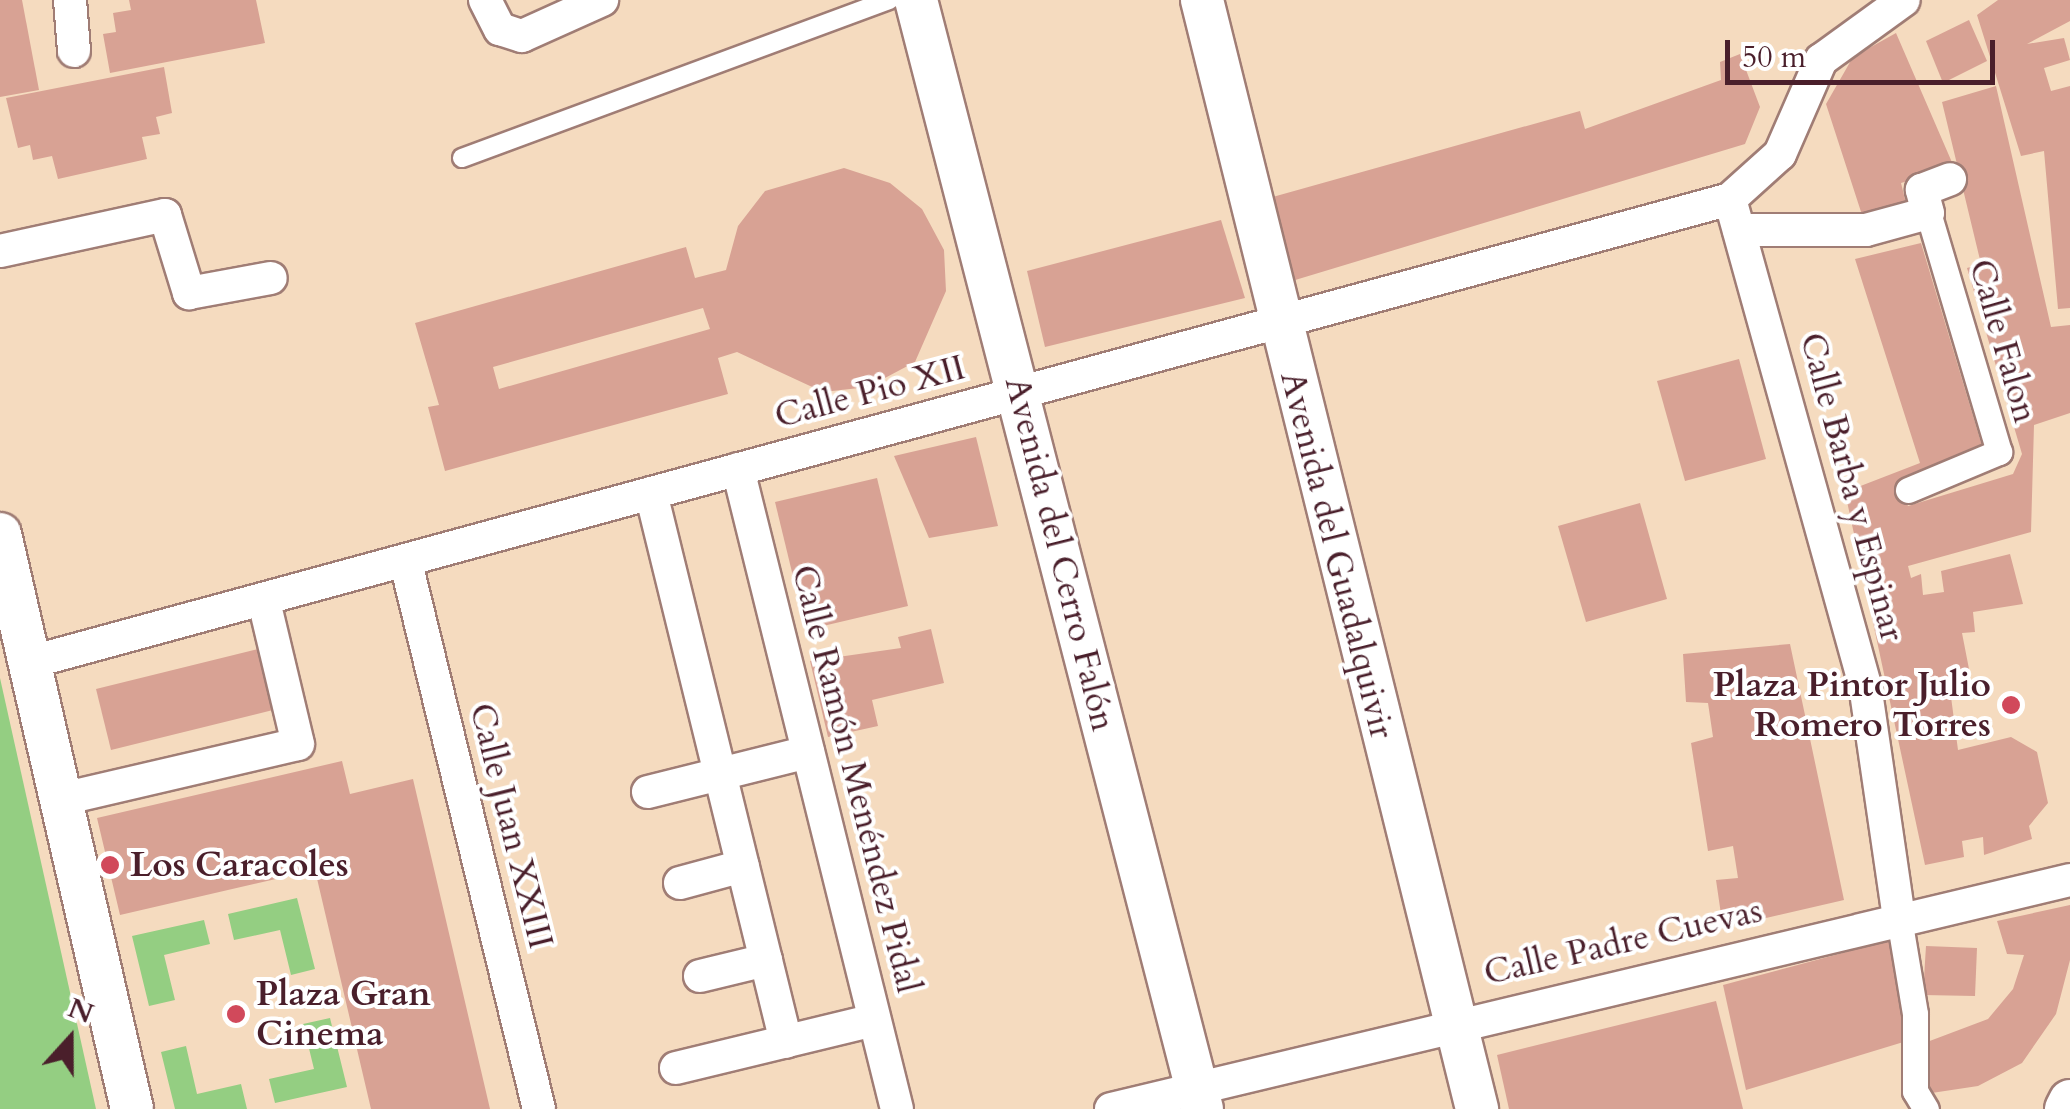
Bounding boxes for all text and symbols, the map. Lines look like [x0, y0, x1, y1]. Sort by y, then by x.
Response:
scale bar [1730, 20, 2000, 82]
text: 50 m [1742, 37, 1806, 78]
street label: Calle Falon [1960, 255, 2046, 427]
street label: Calle Barba y Espinar [1791, 328, 1913, 646]
street label: Calle Pio XII [770, 346, 970, 438]
street label: Avenida del Guadalquivir [1271, 367, 1403, 743]
street label: Avenida del Cerro Falón [996, 373, 1124, 735]
street label: Calle Ramón Menéndez Pidal [782, 561, 930, 997]
place label: Plaza Pintor Julio Romero Torres [1713, 664, 1991, 746]
marker: Plaza Pintor Julio Romero Torres [2000, 694, 2022, 716]
street label: Calle Juan XXIII [460, 699, 562, 953]
place label: Los Caracoles [130, 844, 349, 886]
marker: Los Caracoles [99, 854, 121, 876]
street label: Calle Padre Cuevas [1480, 890, 1766, 994]
place label: Plaza Gran Cinema [256, 973, 431, 1055]
north arrow [20, 989, 120, 1089]
text: N [63, 989, 99, 1033]
marker: Plaza Gran Cinema [225, 1003, 247, 1025]

